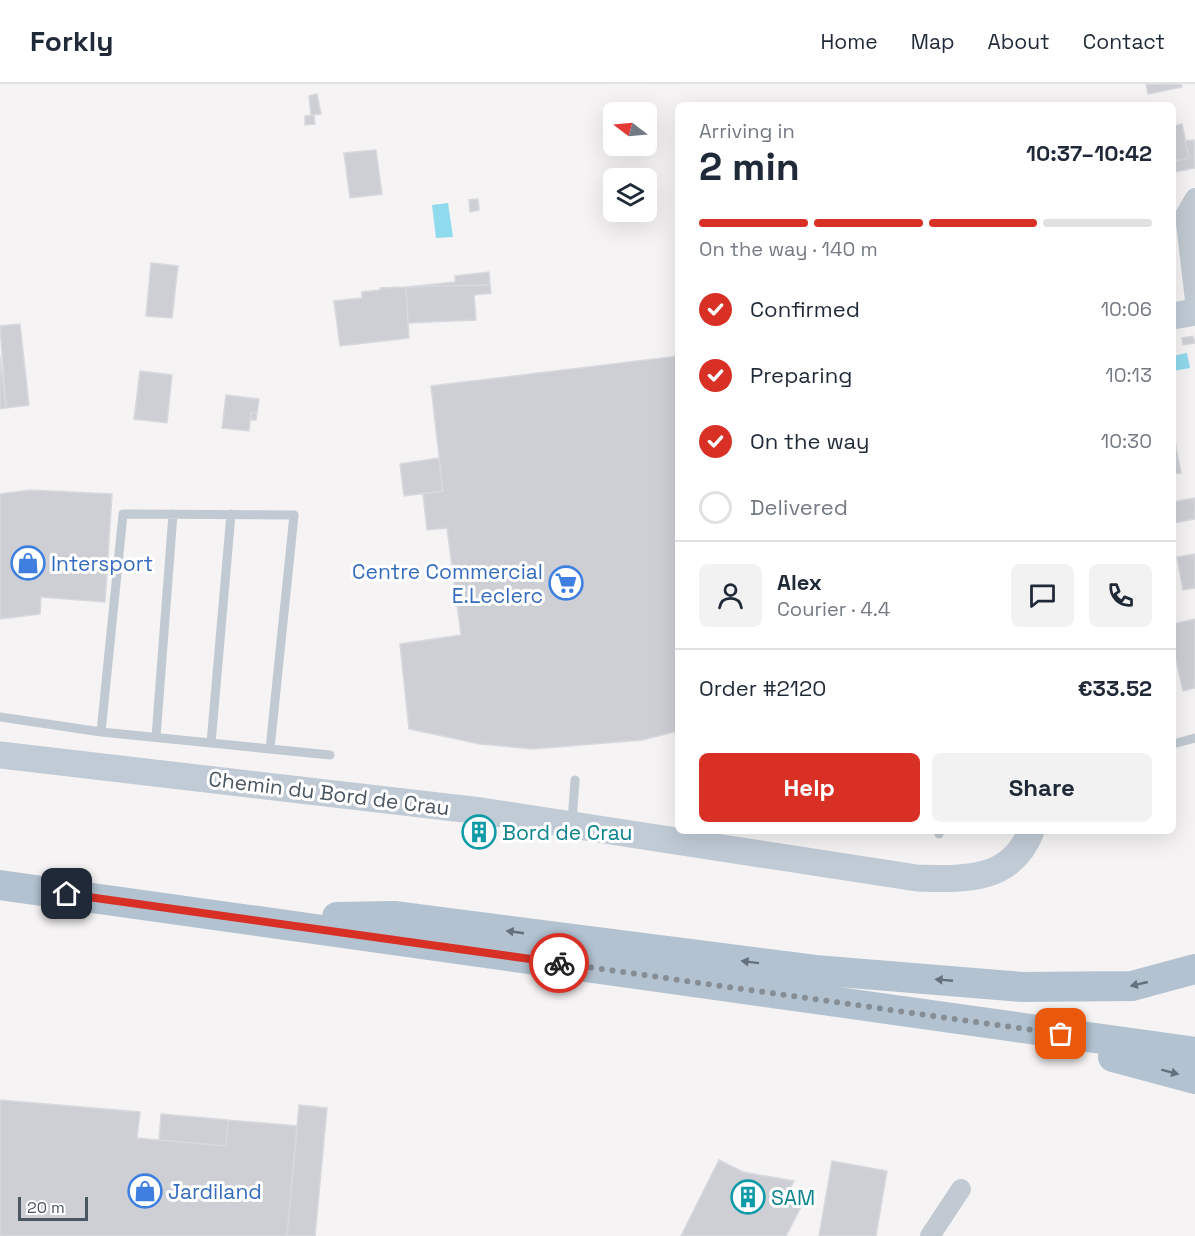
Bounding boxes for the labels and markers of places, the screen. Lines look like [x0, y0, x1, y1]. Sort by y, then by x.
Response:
shop icon: Intersport [10, 545, 46, 581]
place label: Intersport [51, 550, 153, 577]
place label: Centre Commercial E.Leclerc [352, 558, 543, 609]
supermarket icon: Centre Commercial E.Leclerc [548, 565, 584, 601]
building icon: Bord de Crau [461, 814, 497, 850]
place label: Bord de Crau [502, 819, 632, 846]
pin [41, 868, 92, 919]
pin [1035, 1008, 1086, 1059]
shop icon: Jardiland [127, 1173, 163, 1209]
place label: Jardiland [168, 1178, 262, 1205]
building icon: SAM [730, 1179, 766, 1215]
place label: SAM [771, 1184, 815, 1211]

